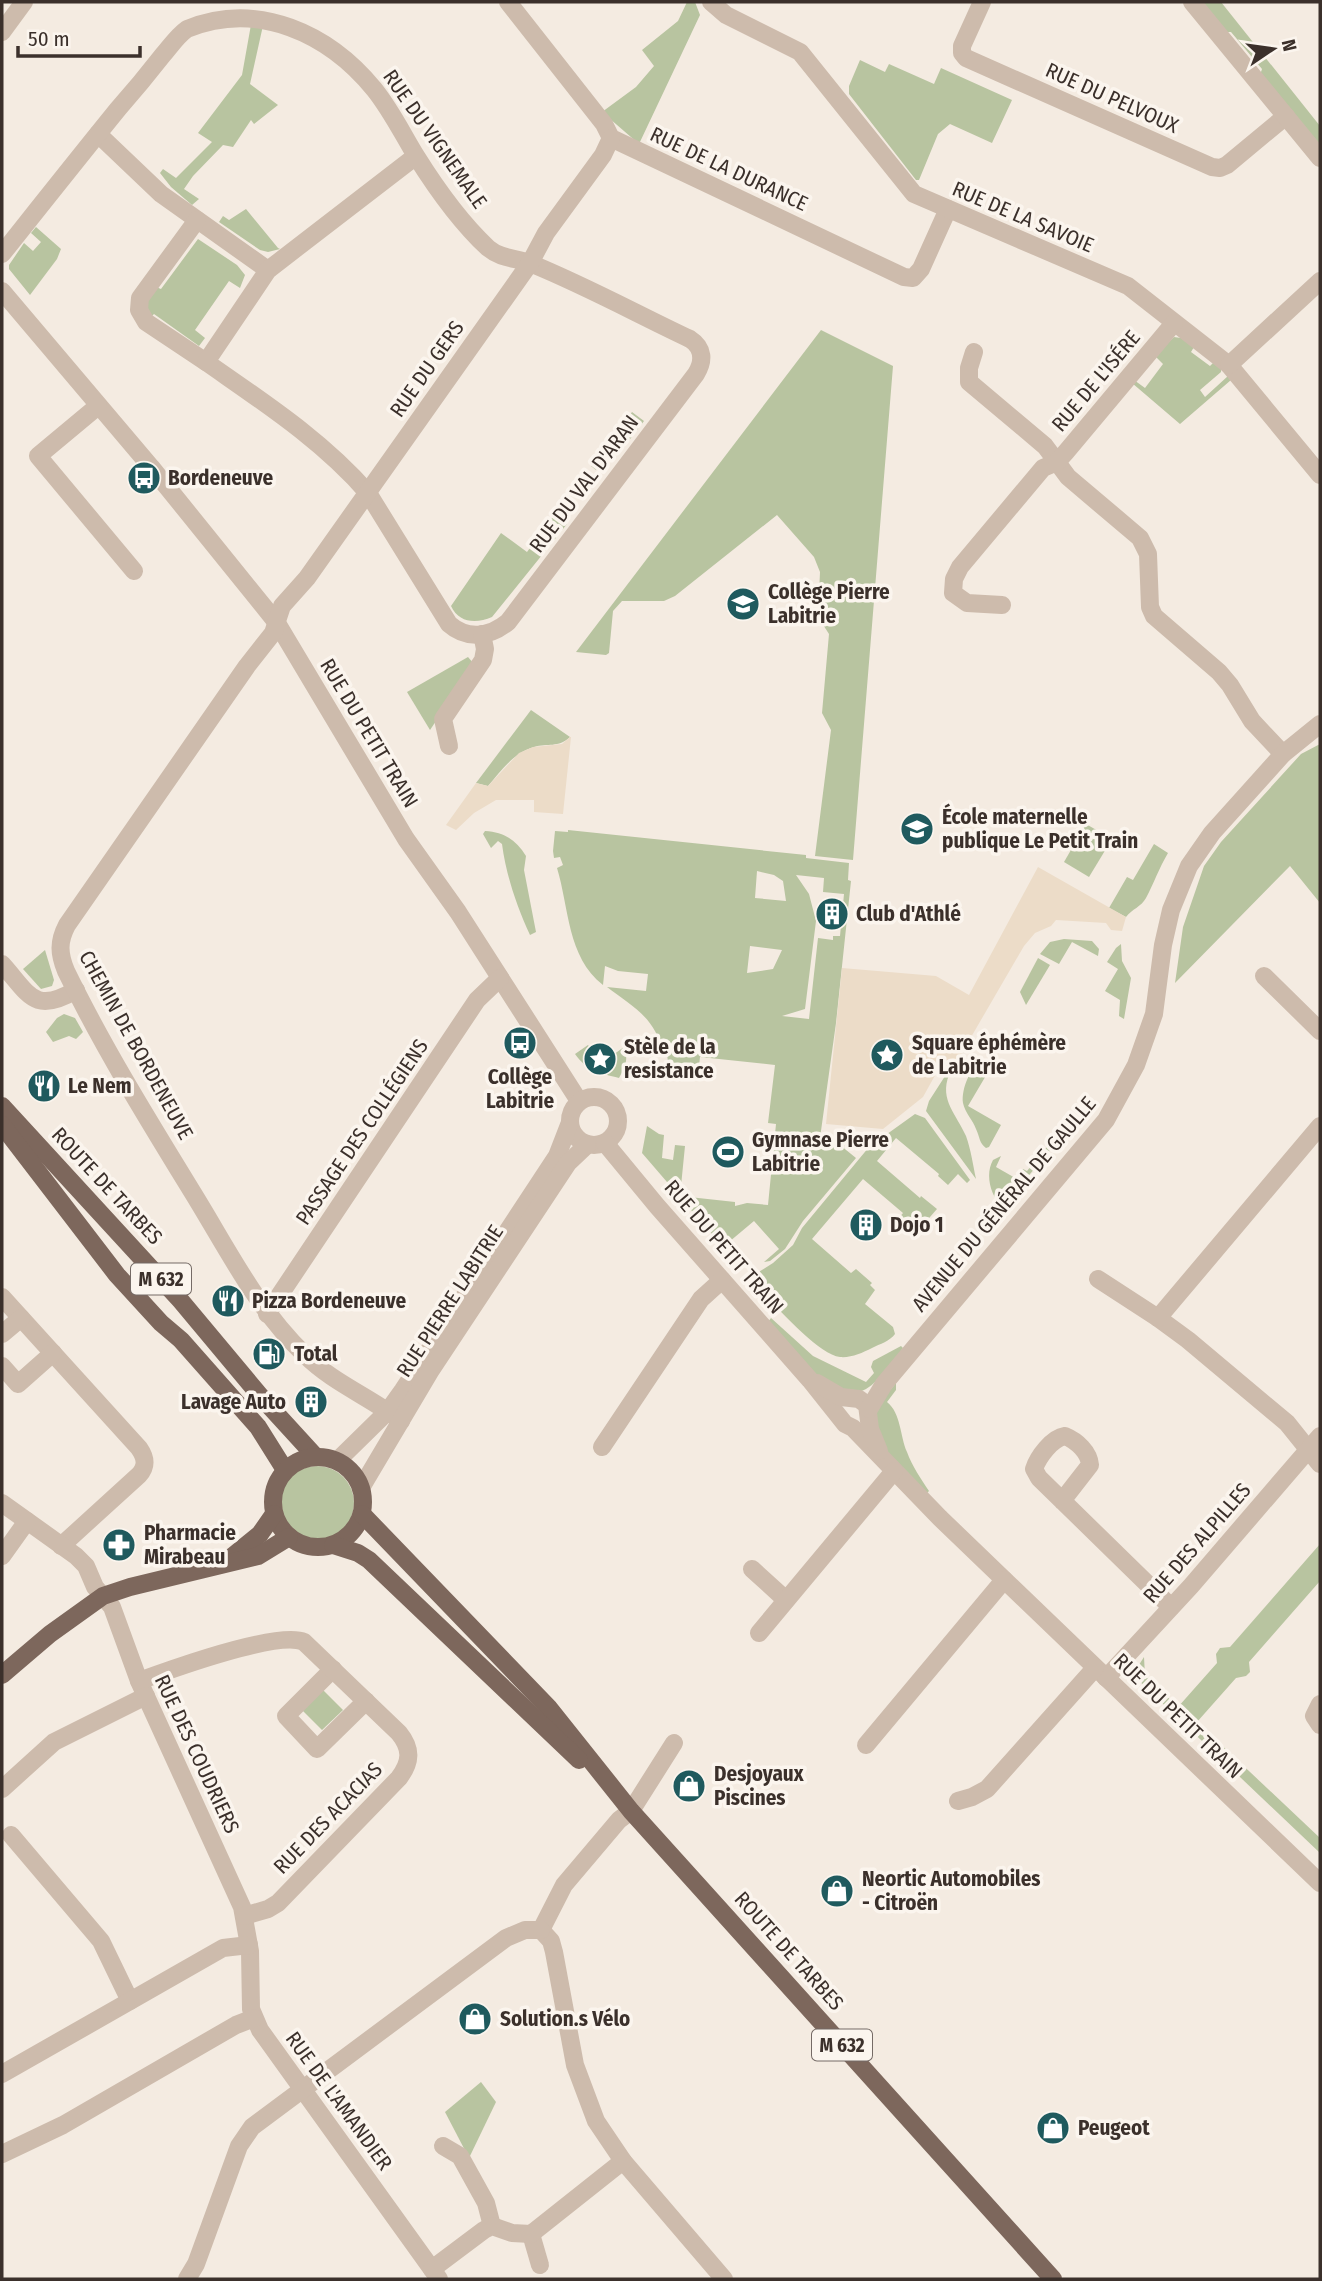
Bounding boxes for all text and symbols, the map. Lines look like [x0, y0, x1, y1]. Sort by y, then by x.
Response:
scale bar [18, 14, 140, 58]
north arrow [1238, 14, 1308, 84]
text: 50 m [28, 26, 70, 52]
text: N [1277, 37, 1302, 53]
street label: RUE DU PELVOUX [1041, 57, 1183, 139]
street label: RUE DU VIGNEMALE [377, 64, 493, 214]
street label: RUE DE LA DURANCE [646, 121, 812, 217]
street label: RUE DE LA SAVOIE [948, 176, 1098, 259]
street label: RUE DU GERS [384, 316, 470, 422]
street label: RUE DE L'ISÉRE [1046, 325, 1146, 437]
street label: RUE DU VAL D'ARAN [524, 410, 644, 558]
bus stop icon: Bordeneuve [125, 459, 163, 497]
place label: Bordeneuve [168, 465, 273, 491]
place label: Collège Pierre Labitrie [768, 579, 890, 629]
school or university icon: Collège Pierre Labitrie [724, 585, 762, 623]
street label: RUE DU PETIT TRAIN [314, 654, 424, 812]
place label: École maternelle publique Le Petit Train [942, 803, 1138, 854]
school or university icon: École maternelle publique Le Petit Train [898, 810, 936, 848]
building icon: Club d'Athlé [813, 895, 851, 933]
place label: Club d'Athlé [856, 901, 961, 927]
street label: CHEMIN DE BORDENEUVE [73, 946, 199, 1144]
bus stop icon: Collège Labitrie [501, 1024, 539, 1062]
place label: Square éphémère de Labitrie [912, 1030, 1066, 1080]
street label: PASSAGE DES COLLÉGIENS [290, 1034, 434, 1230]
place label: Stèle de la resistance [624, 1034, 716, 1084]
place icon: Square éphémère de Labitrie [868, 1036, 906, 1074]
place icon: Stèle de la resistance [581, 1040, 619, 1078]
place label: Collège Labitrie [486, 1064, 554, 1114]
restaurant icon: Le Nem [25, 1067, 63, 1105]
place label: Le Nem [68, 1073, 132, 1099]
street label: AVENUE DU GÉNÉRAL DE GAULLE [906, 1091, 1102, 1317]
street label: ROUTE DE TARBES [46, 1122, 168, 1250]
place label: Gymnase Pierre Labitrie [752, 1127, 889, 1177]
sports icon: Gymnase Pierre Labitrie [709, 1133, 747, 1171]
street label: RUE DU PETIT TRAIN [659, 1175, 789, 1319]
building icon: Dojo 1 [847, 1206, 885, 1244]
place label: Dojo 1 [890, 1212, 944, 1238]
street label: RUE PIERRE LABITRIE [391, 1220, 509, 1382]
road number: M 632 [131, 1264, 191, 1294]
restaurant icon: Pizza Bordeneuve [209, 1282, 247, 1320]
place label: Pizza Bordeneuve [252, 1288, 406, 1314]
fuel station icon: Total [250, 1335, 288, 1373]
place label: Total [294, 1341, 338, 1367]
building icon: Lavage Auto [292, 1383, 330, 1421]
place label: Lavage Auto [181, 1389, 286, 1415]
street label: RUE DES ALPILLES [1138, 1477, 1256, 1609]
place label: Pharmacie Mirabeau [144, 1520, 236, 1570]
pharmacy icon: Pharmacie Mirabeau [100, 1526, 138, 1564]
street label: RUE DU PETIT TRAIN [1108, 1648, 1248, 1784]
street label: RUE DES COUDRIERS [149, 1671, 245, 1837]
street label: RUE DES ACACIAS [268, 1757, 388, 1879]
place label: Desjoyaux Piscines [714, 1761, 805, 1811]
shop icon: Desjoyaux Piscines [670, 1767, 708, 1805]
place label: Neortic Automobiles - Citroën [862, 1866, 1041, 1916]
shop icon: Neortic Automobiles - Citroën [818, 1872, 856, 1910]
street label: ROUTE DE TARBES [729, 1886, 849, 2016]
shop icon: Solution.s Vélo [456, 2000, 494, 2038]
place label: Solution.s Vélo [500, 2006, 630, 2032]
street label: RUE DE L'AMANDIER [280, 2027, 398, 2176]
road number: M 632 [812, 2030, 872, 2060]
shop icon: Peugeot [1034, 2109, 1072, 2147]
place label: Peugeot [1078, 2115, 1150, 2141]

